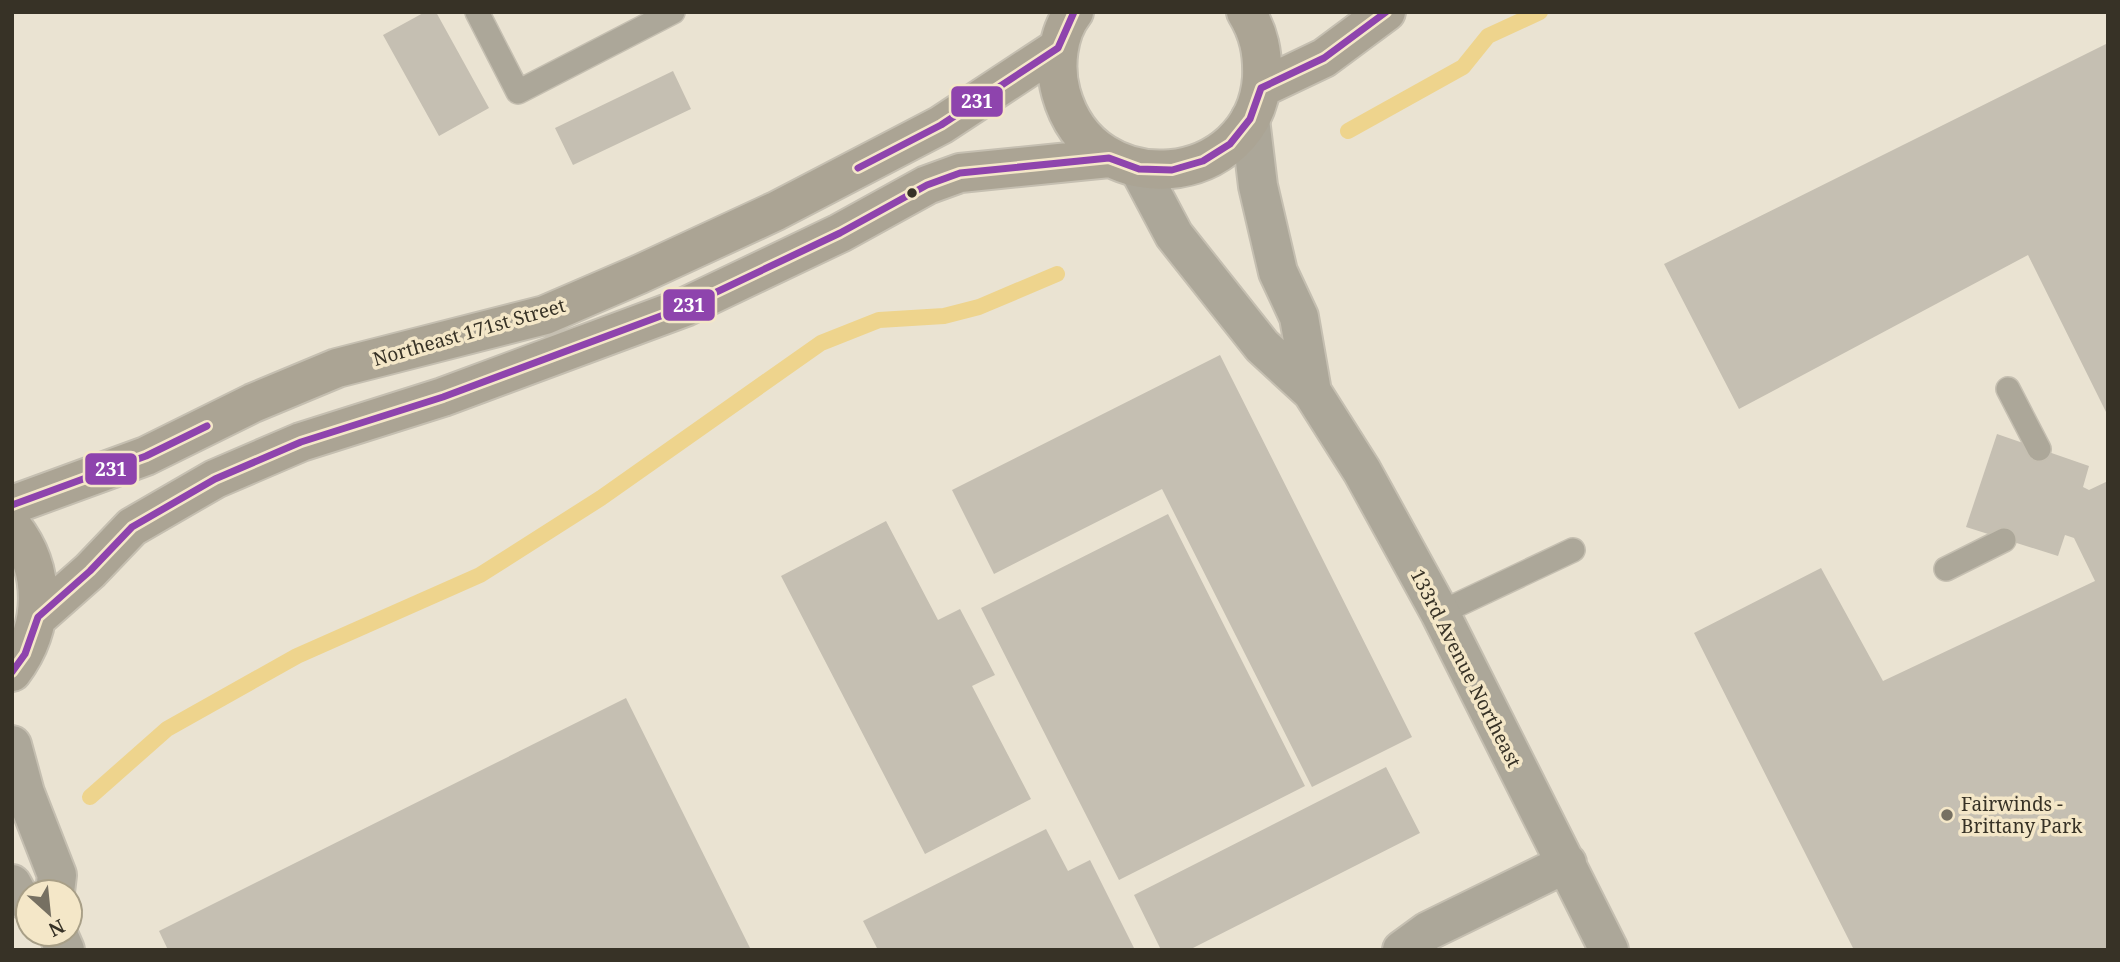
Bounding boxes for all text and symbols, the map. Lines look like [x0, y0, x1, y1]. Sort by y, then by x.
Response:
line badge: 231 [950, 85, 1004, 118]
text: 231 [961, 88, 993, 114]
unlabelled marker [905, 186, 919, 200]
line badge: 231 [662, 288, 716, 322]
street label: Northeast 171st Street [370, 292, 569, 372]
text: 231 [673, 292, 705, 318]
line badge: 231 [84, 452, 138, 486]
text: 231 [95, 456, 127, 482]
street label: 133rd Avenue Northeast [1405, 564, 1528, 772]
place label: Fairwinds - Brittany Park [1961, 791, 2083, 839]
marker: Fairwinds - Brittany Park [1939, 807, 1955, 823]
north arrow [14, 878, 84, 948]
text: N [44, 913, 69, 943]

